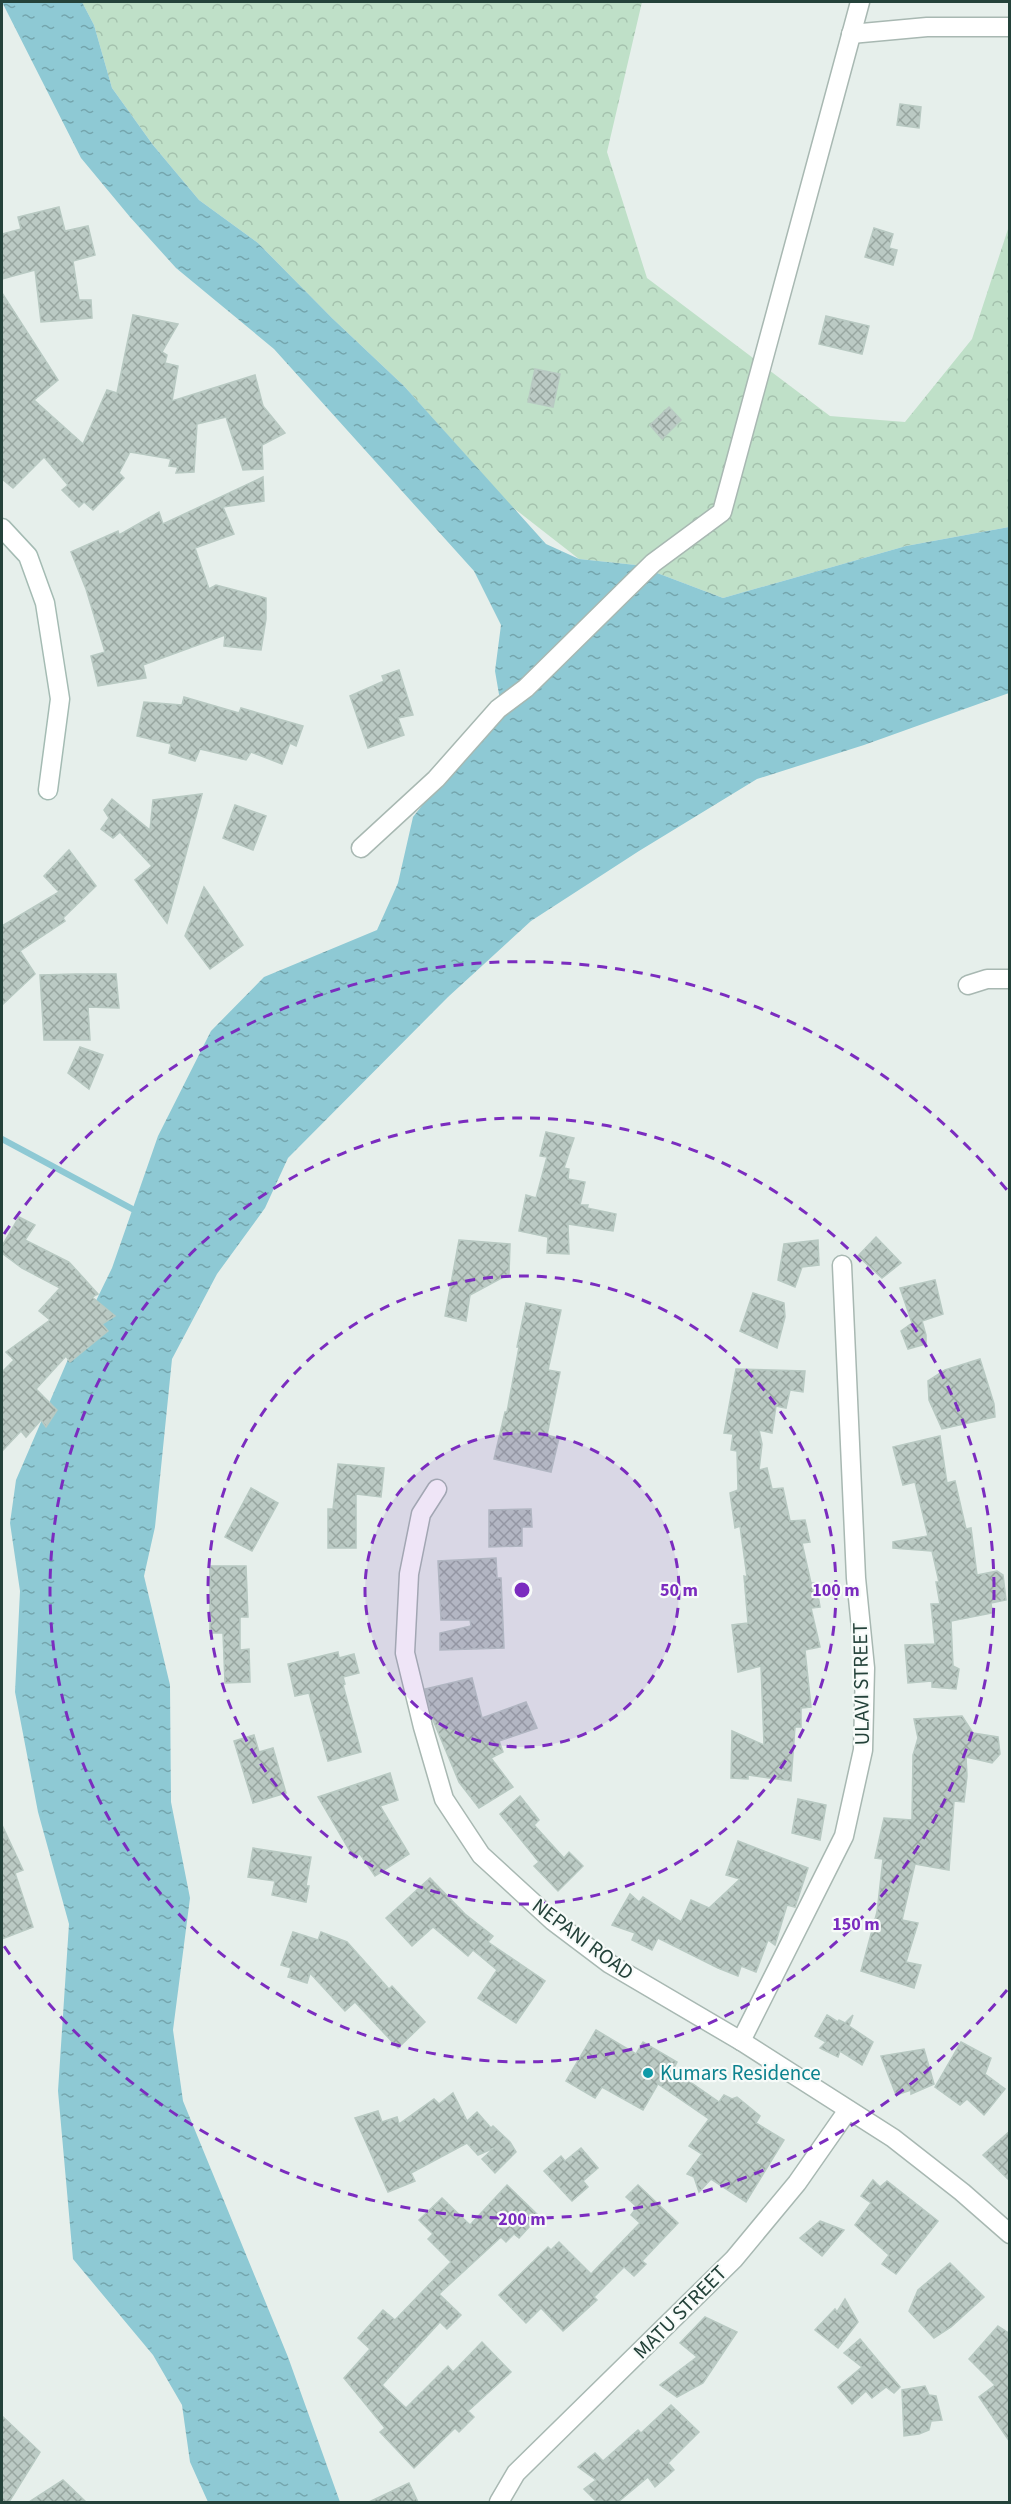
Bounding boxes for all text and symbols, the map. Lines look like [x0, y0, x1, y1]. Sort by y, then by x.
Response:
text: 50 m [660, 1578, 698, 1603]
text: 100 m [812, 1578, 860, 1603]
centre of rings [512, 1580, 532, 1600]
street label: ULAVI STREET [845, 1622, 877, 1746]
street label: NEPANI ROAD [526, 1891, 640, 1987]
text: 150 m [832, 1912, 880, 1937]
place label: Kumars Residence [660, 2058, 821, 2088]
marker: Kumars Residence [641, 2066, 655, 2080]
text: 200 m [498, 2207, 546, 2232]
street label: MATU STREET [626, 2258, 734, 2366]

